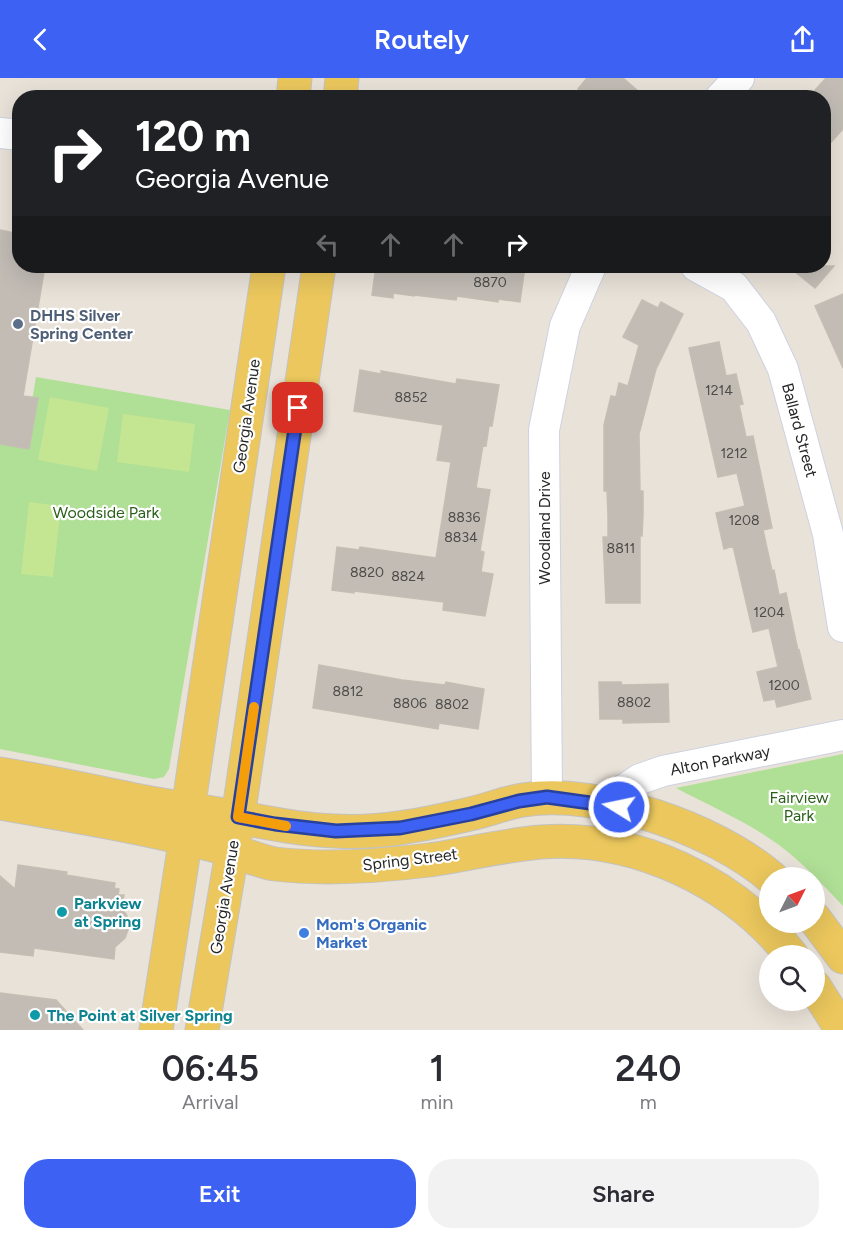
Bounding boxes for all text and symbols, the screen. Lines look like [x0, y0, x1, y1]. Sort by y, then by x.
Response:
icon: back [24, 23, 57, 56]
text: Routely [374, 23, 469, 56]
icon: share [786, 23, 819, 56]
text: 120 m [135, 111, 251, 162]
icon: right [36, 114, 114, 192]
text: Georgia Avenue [135, 162, 329, 195]
icon: left [311, 228, 344, 261]
icon: ahead [374, 228, 407, 261]
icon: ahead [437, 228, 470, 261]
icon: right [500, 228, 533, 261]
house number: 8870 [473, 274, 507, 291]
place label: DHHS Silver Spring Center [30, 306, 133, 343]
marker: DHHS Silver Spring Center [11, 317, 25, 331]
street label: Georgia Avenue [229, 358, 264, 474]
street label: Ballard Street [778, 381, 821, 479]
pin [272, 382, 323, 433]
house number: 1214 [705, 382, 733, 399]
house number: 8852 [394, 389, 428, 406]
icon: arrive [281, 391, 314, 424]
house number: 1212 [720, 445, 748, 462]
street label: Woodland Drive [535, 471, 554, 585]
park label: Woodside Park [53, 503, 159, 522]
house number: 8836 [448, 509, 480, 526]
house number: 1208 [728, 512, 760, 529]
house number: 8834 [444, 529, 478, 546]
house number: 8811 [607, 540, 635, 557]
house number: 8820 [350, 564, 384, 581]
house number: 8824 [391, 568, 425, 585]
house number: 1204 [753, 604, 785, 621]
house number: 1200 [768, 677, 800, 694]
house number: 8812 [333, 683, 363, 700]
house number: 8802 [617, 694, 651, 711]
house number: 8806 [393, 695, 427, 712]
house number: 8802 [435, 696, 469, 713]
street label: Alton Parkway [668, 741, 772, 780]
position arrow [587, 775, 651, 839]
park label: Fairview Park [770, 788, 829, 825]
street label: Georgia Avenue [206, 839, 243, 955]
street label: Spring Street [362, 844, 459, 875]
north arrow [759, 867, 825, 933]
map controls [759, 867, 825, 1011]
place label: Parkview at Spring [74, 894, 142, 931]
marker: Parkview at Spring [55, 905, 69, 919]
place label: Mom's Organic Market [316, 915, 427, 952]
marker: Mom's Organic Market [297, 926, 311, 940]
button: search [759, 945, 825, 1011]
place label: The Point at Silver Spring [47, 1006, 233, 1025]
marker: The Point at Silver Spring [28, 1008, 42, 1022]
text: 06:45 [162, 1047, 259, 1090]
text: 1 [429, 1047, 445, 1090]
text: 240 [615, 1047, 681, 1090]
text: Arrival [182, 1090, 239, 1114]
text: min [421, 1090, 453, 1114]
text: m [640, 1090, 657, 1114]
button: Exit [24, 1159, 416, 1228]
button: Share [428, 1159, 819, 1228]

